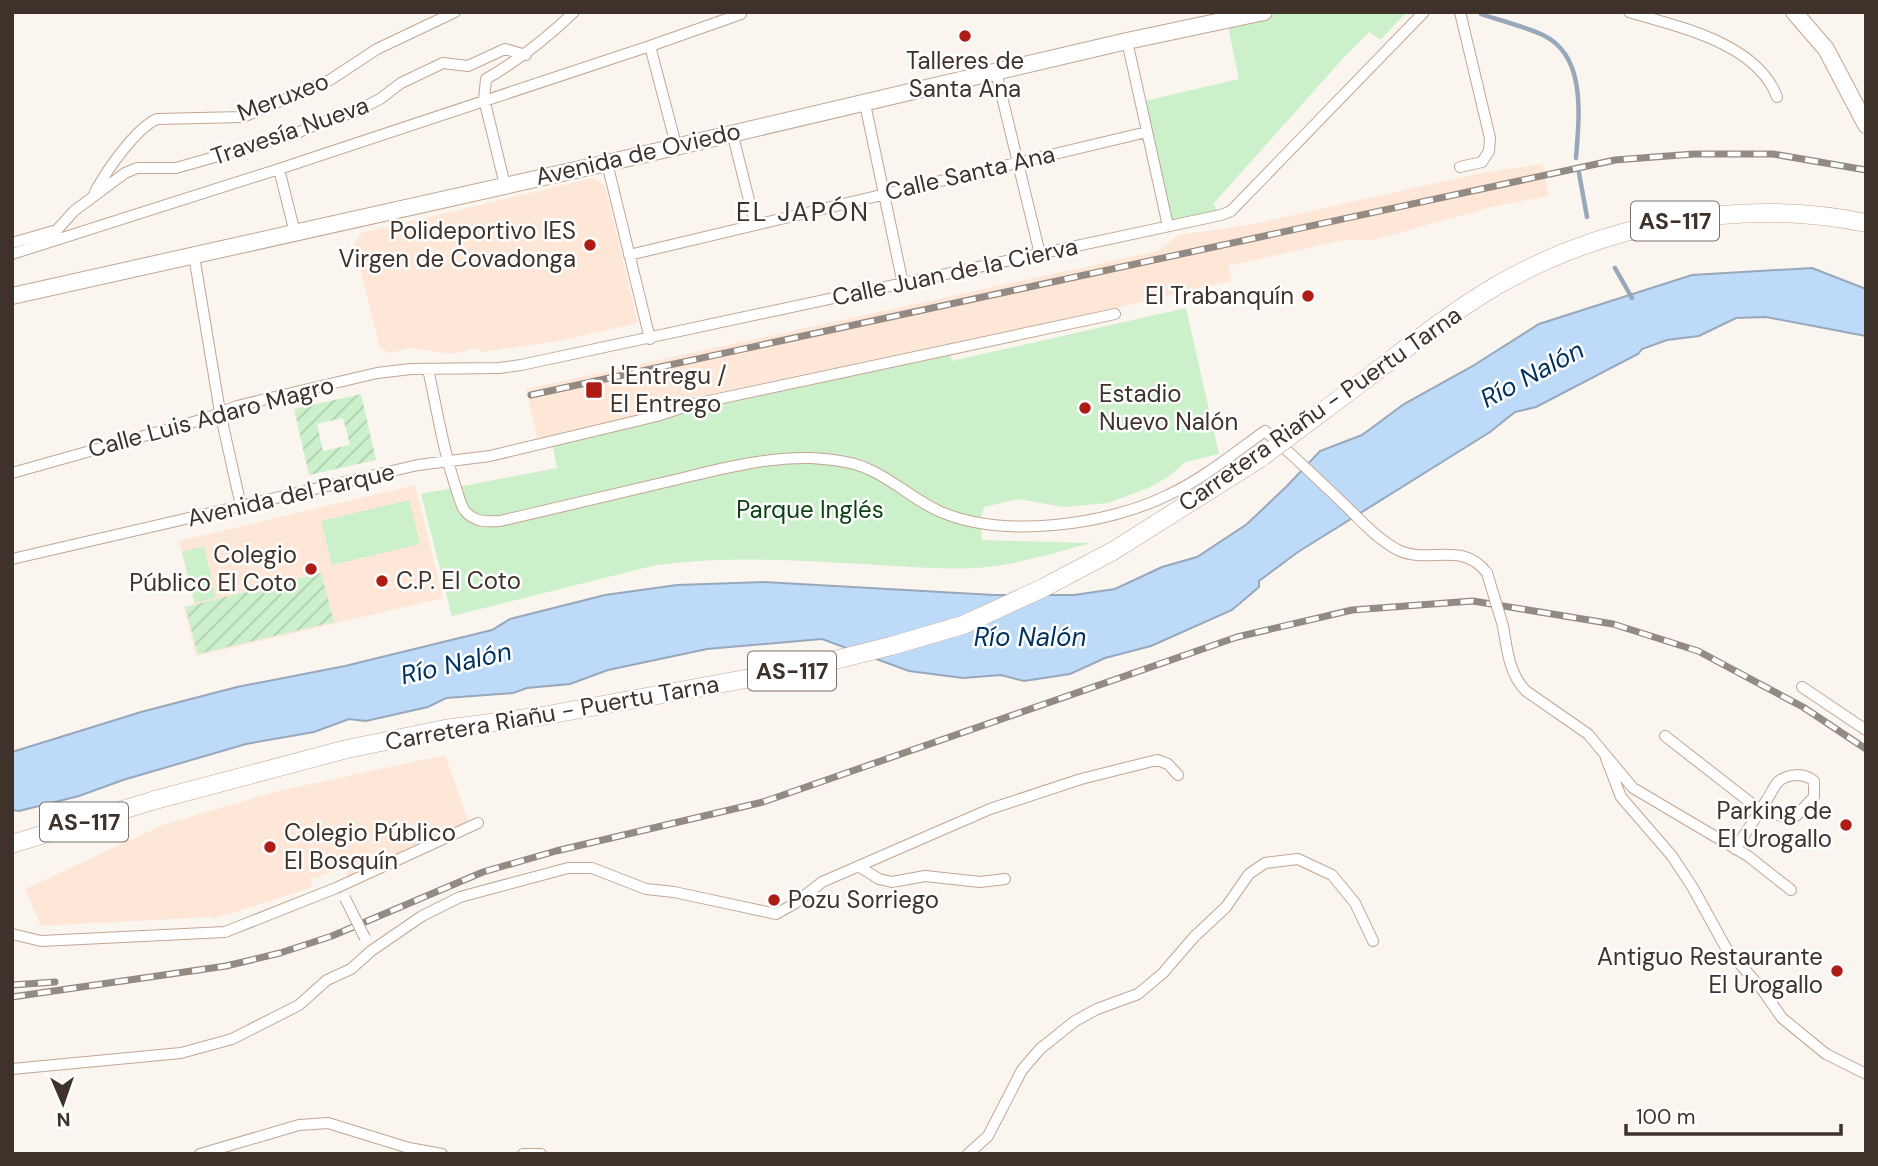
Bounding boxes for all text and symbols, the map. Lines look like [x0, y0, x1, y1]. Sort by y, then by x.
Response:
marker: Talleres de Santa Ana [957, 28, 973, 44]
place label: Talleres de Santa Ana [906, 45, 1024, 104]
street label: Meruxeo [233, 65, 333, 128]
street label: Travesía Nueva [207, 89, 373, 172]
street label: Avenida de Oviedo [532, 115, 743, 192]
street label: Calle Santa Ana [882, 138, 1058, 207]
district label: EL JAPÓN [736, 195, 870, 229]
road number: AS-117 [1631, 202, 1719, 241]
place label: Polideportivo IES Virgen de Covadonga [338, 215, 576, 274]
street label: Calle Juan de la Cierva [829, 230, 1081, 313]
marker: Polideportivo IES Virgen de Covadonga [582, 237, 598, 253]
place label: El Trabanquín [1145, 280, 1294, 311]
marker: El Trabanquín [1300, 288, 1316, 304]
street label: Carretera Riañu - Puertu Tarna [1172, 299, 1467, 518]
water label: Río Nalón [1474, 333, 1590, 415]
place label: L'Entregu / El Entrego [610, 360, 727, 419]
street label: Calle Luis Adaro Magro [85, 369, 337, 464]
place label: Estadio Nuevo Nalón [1099, 378, 1238, 437]
marker: L'Entregu / El Entrego [584, 380, 604, 400]
marker: Estadio Nuevo Nalón [1077, 400, 1093, 416]
street label: Avenida del Parque [184, 456, 398, 533]
park label: Parque Inglés [736, 494, 884, 525]
place label: Colegio Público El Coto [129, 539, 297, 598]
marker: Colegio Público El Coto [303, 561, 319, 577]
place label: C.P. El Coto [396, 565, 521, 596]
marker: C.P. El Coto [374, 573, 390, 589]
water label: Río Nalón [974, 620, 1086, 654]
water label: Río Nalón [397, 634, 515, 692]
road number: AS-117 [748, 652, 836, 691]
street label: Carretera Riañu - Puertu Tarna [383, 668, 721, 757]
place label: Parking de El Urogallo [1717, 795, 1832, 854]
road number: AS-117 [40, 802, 128, 842]
place label: Colegio Público El Bosquín [284, 817, 456, 876]
marker: Parking de El Urogallo [1838, 817, 1854, 833]
marker: Colegio Público El Bosquín [262, 839, 278, 855]
place label: Pozu Sorriego [788, 884, 939, 915]
marker: Pozu Sorriego [766, 892, 782, 908]
place label: Antiguo Restaurante El Urogallo [1597, 941, 1823, 1000]
marker: Antiguo Restaurante El Urogallo [1829, 963, 1845, 979]
north arrow [28, 1068, 98, 1138]
scale bar [1626, 1092, 1841, 1136]
text: 100 m [1636, 1103, 1696, 1131]
text: N [56, 1107, 71, 1132]

